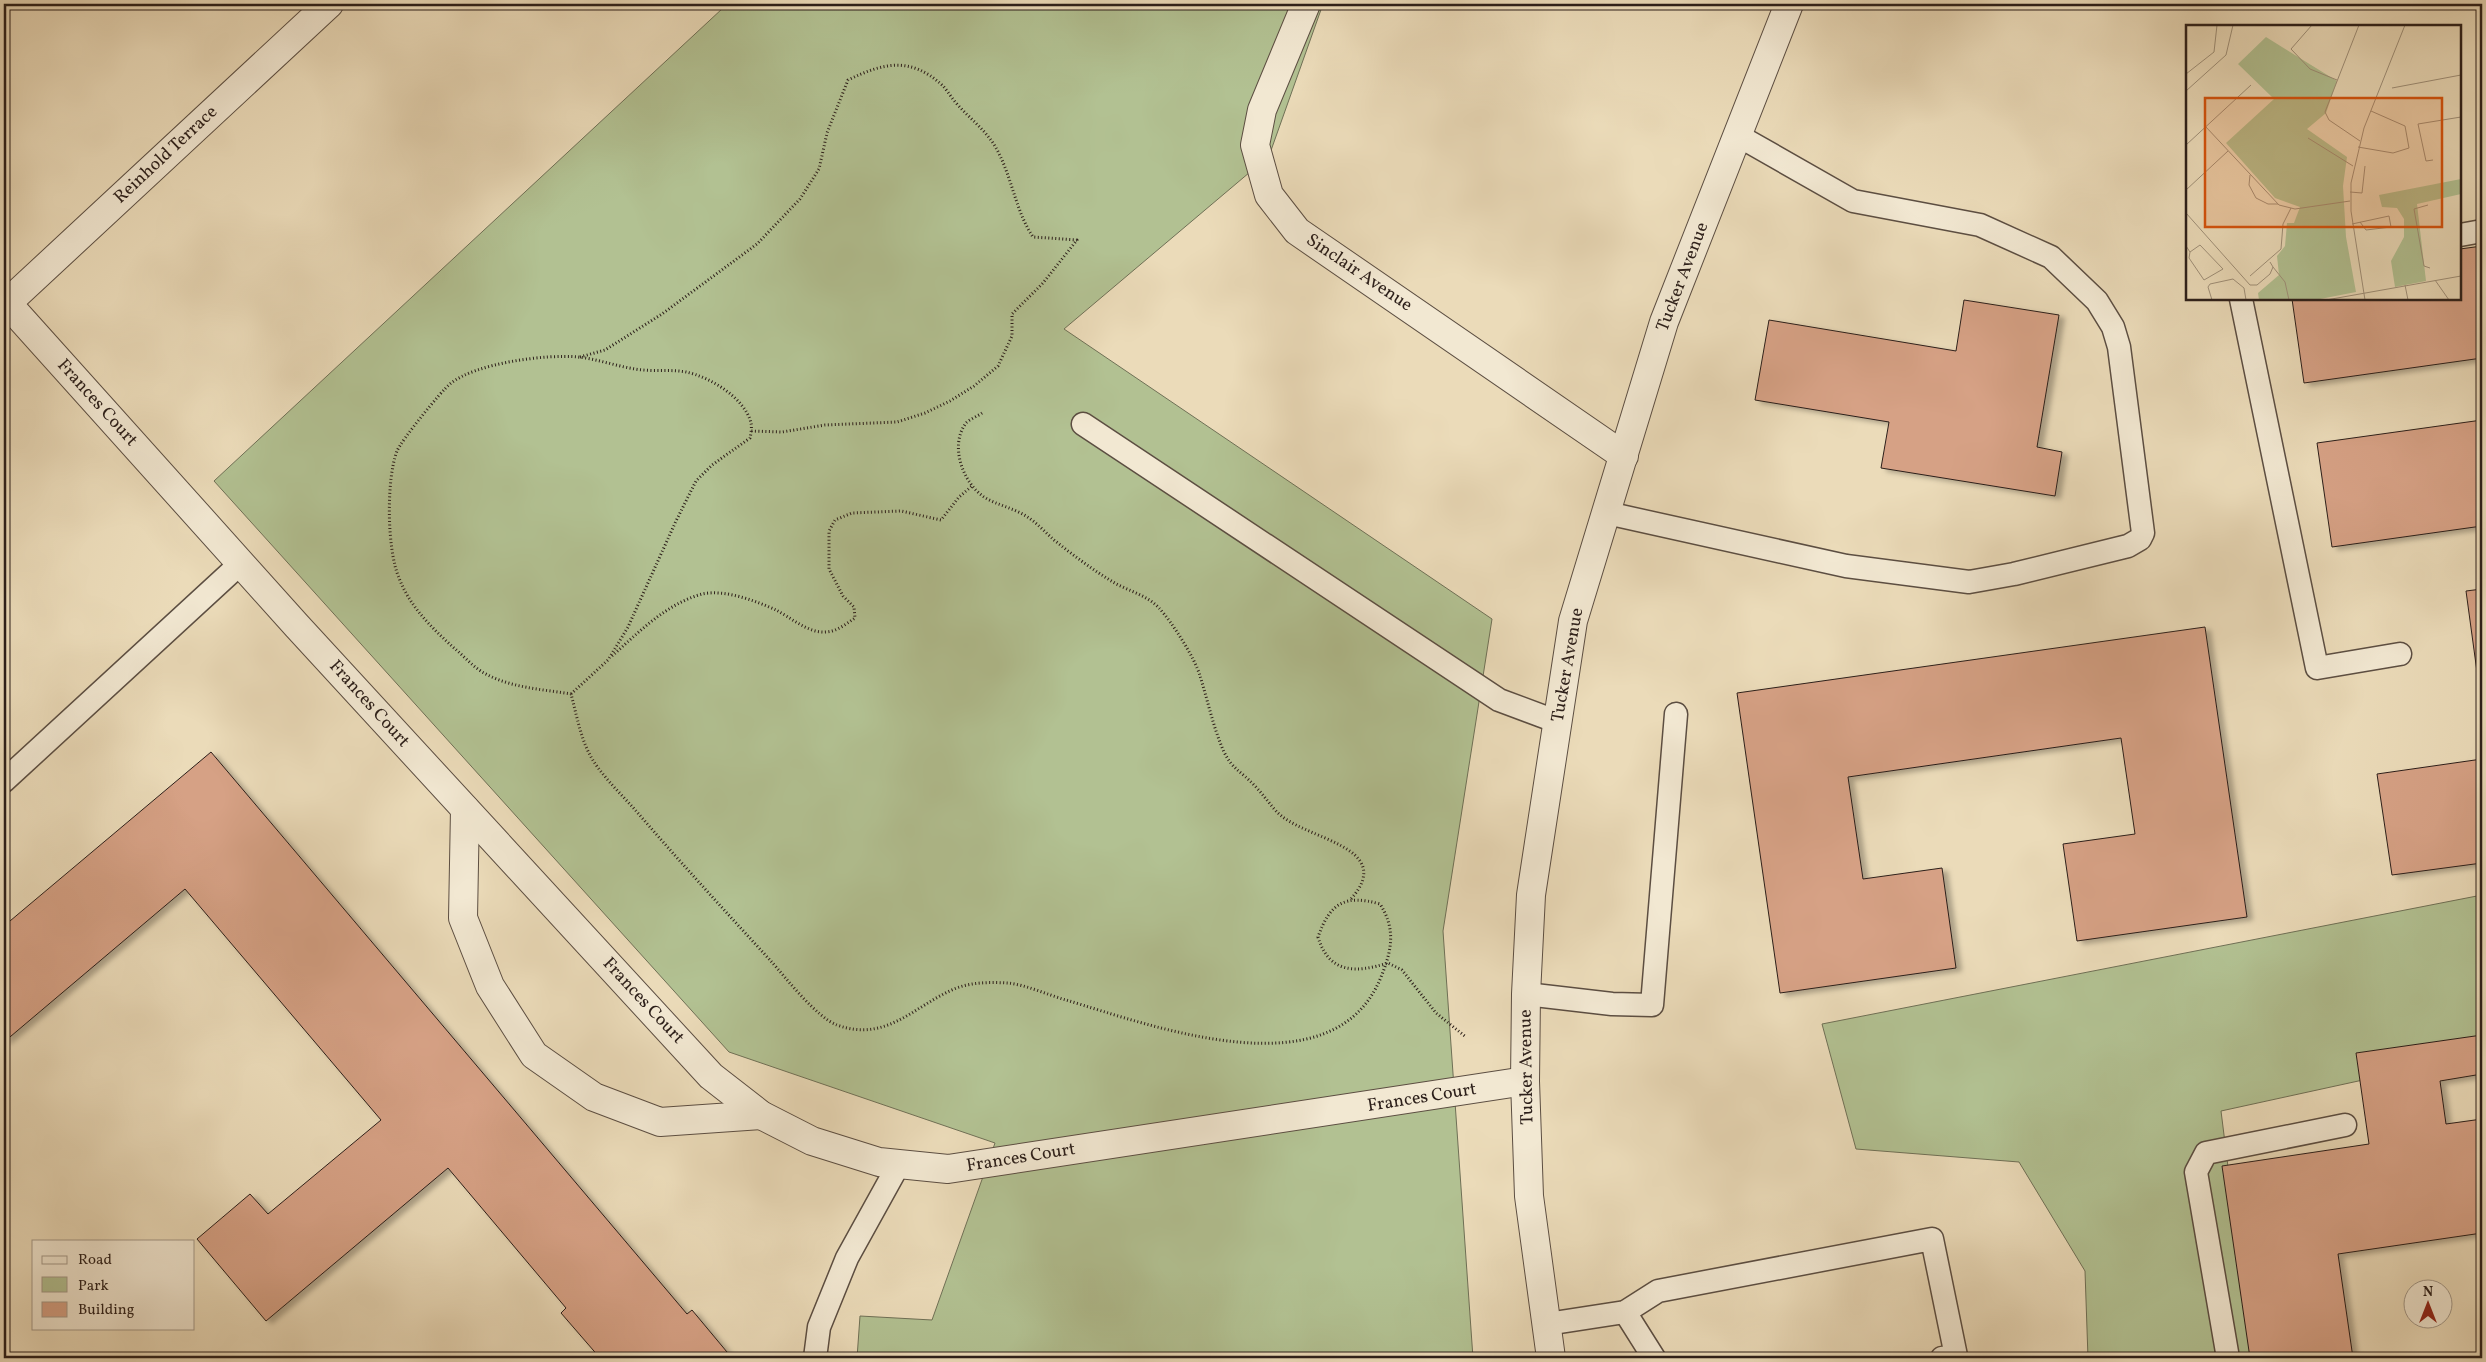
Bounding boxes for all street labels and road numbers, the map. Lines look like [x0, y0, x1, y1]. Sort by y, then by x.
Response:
street label: Reinhold Terrace [109, 100, 223, 210]
street label: Tucker Avenue [1651, 219, 1715, 335]
street label: Sinclair Avenue [1301, 228, 1417, 318]
street label: Frances Court [51, 354, 143, 452]
street label: Tucker Avenue [1546, 606, 1590, 724]
street label: Frances Court [323, 655, 415, 753]
street label: Frances Court [596, 952, 690, 1050]
street label: Tucker Avenue [1513, 1009, 1541, 1125]
street label: Frances Court [1366, 1077, 1478, 1119]
street label: Frances Court [965, 1137, 1077, 1179]

